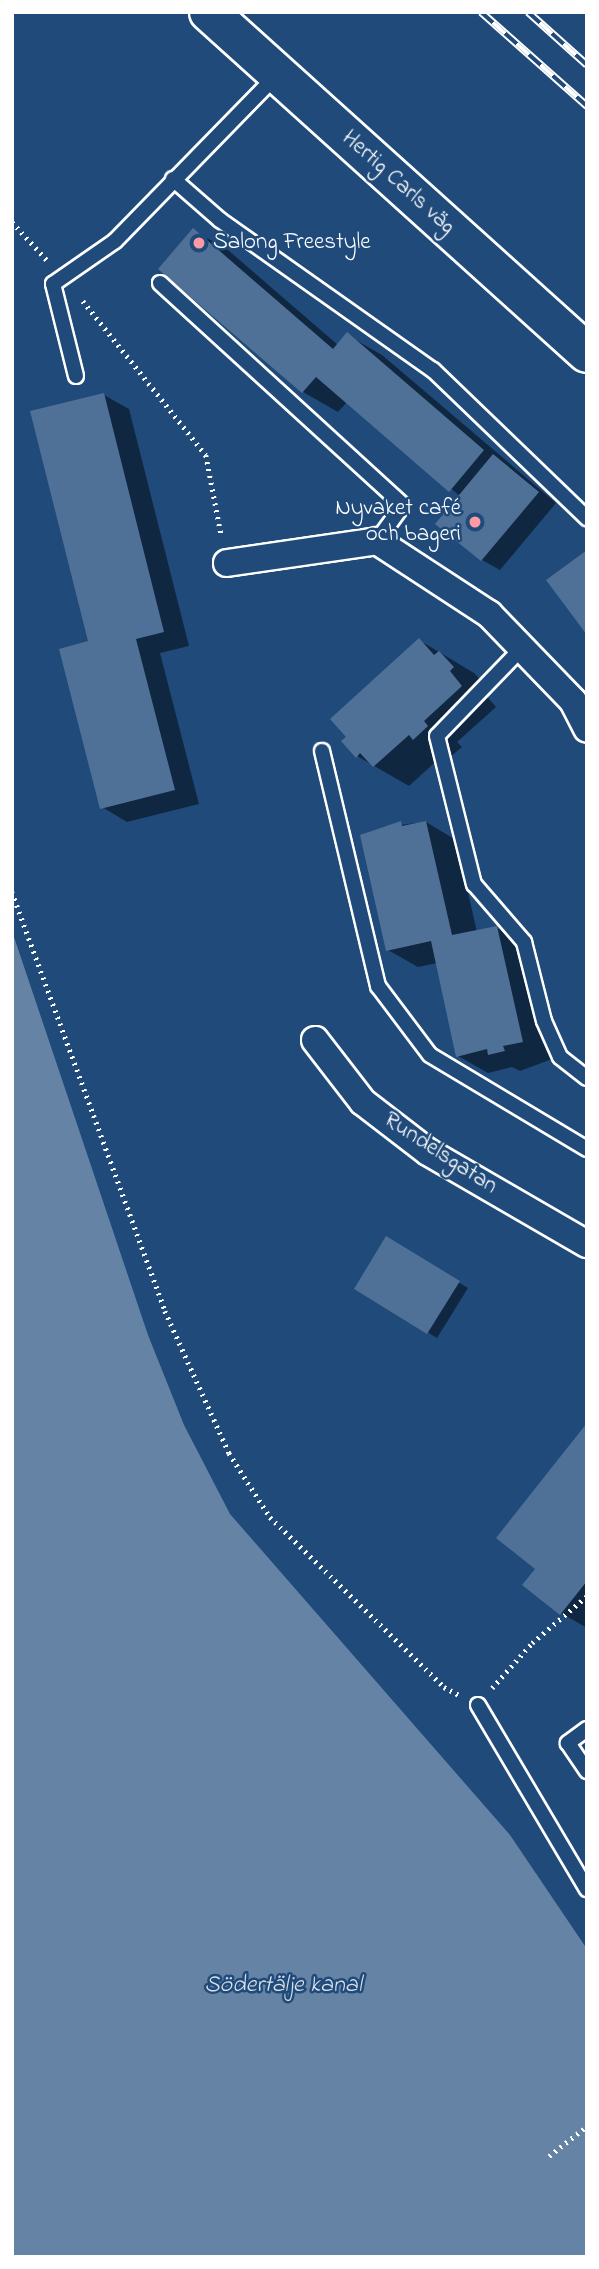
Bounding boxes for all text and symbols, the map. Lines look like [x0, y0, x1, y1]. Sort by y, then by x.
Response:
street label: Hertig Carls väg [336, 125, 460, 241]
place label: Salong Freestyle [213, 229, 371, 257]
marker: Salong Freestyle [191, 235, 207, 251]
place label: Nyvaket café och bageri [335, 495, 461, 549]
marker: Nyvaket café och bageri [467, 514, 483, 530]
street label: Rundelsgatan [378, 1107, 502, 1201]
water label: Södertälje kanal [204, 1972, 362, 2000]

